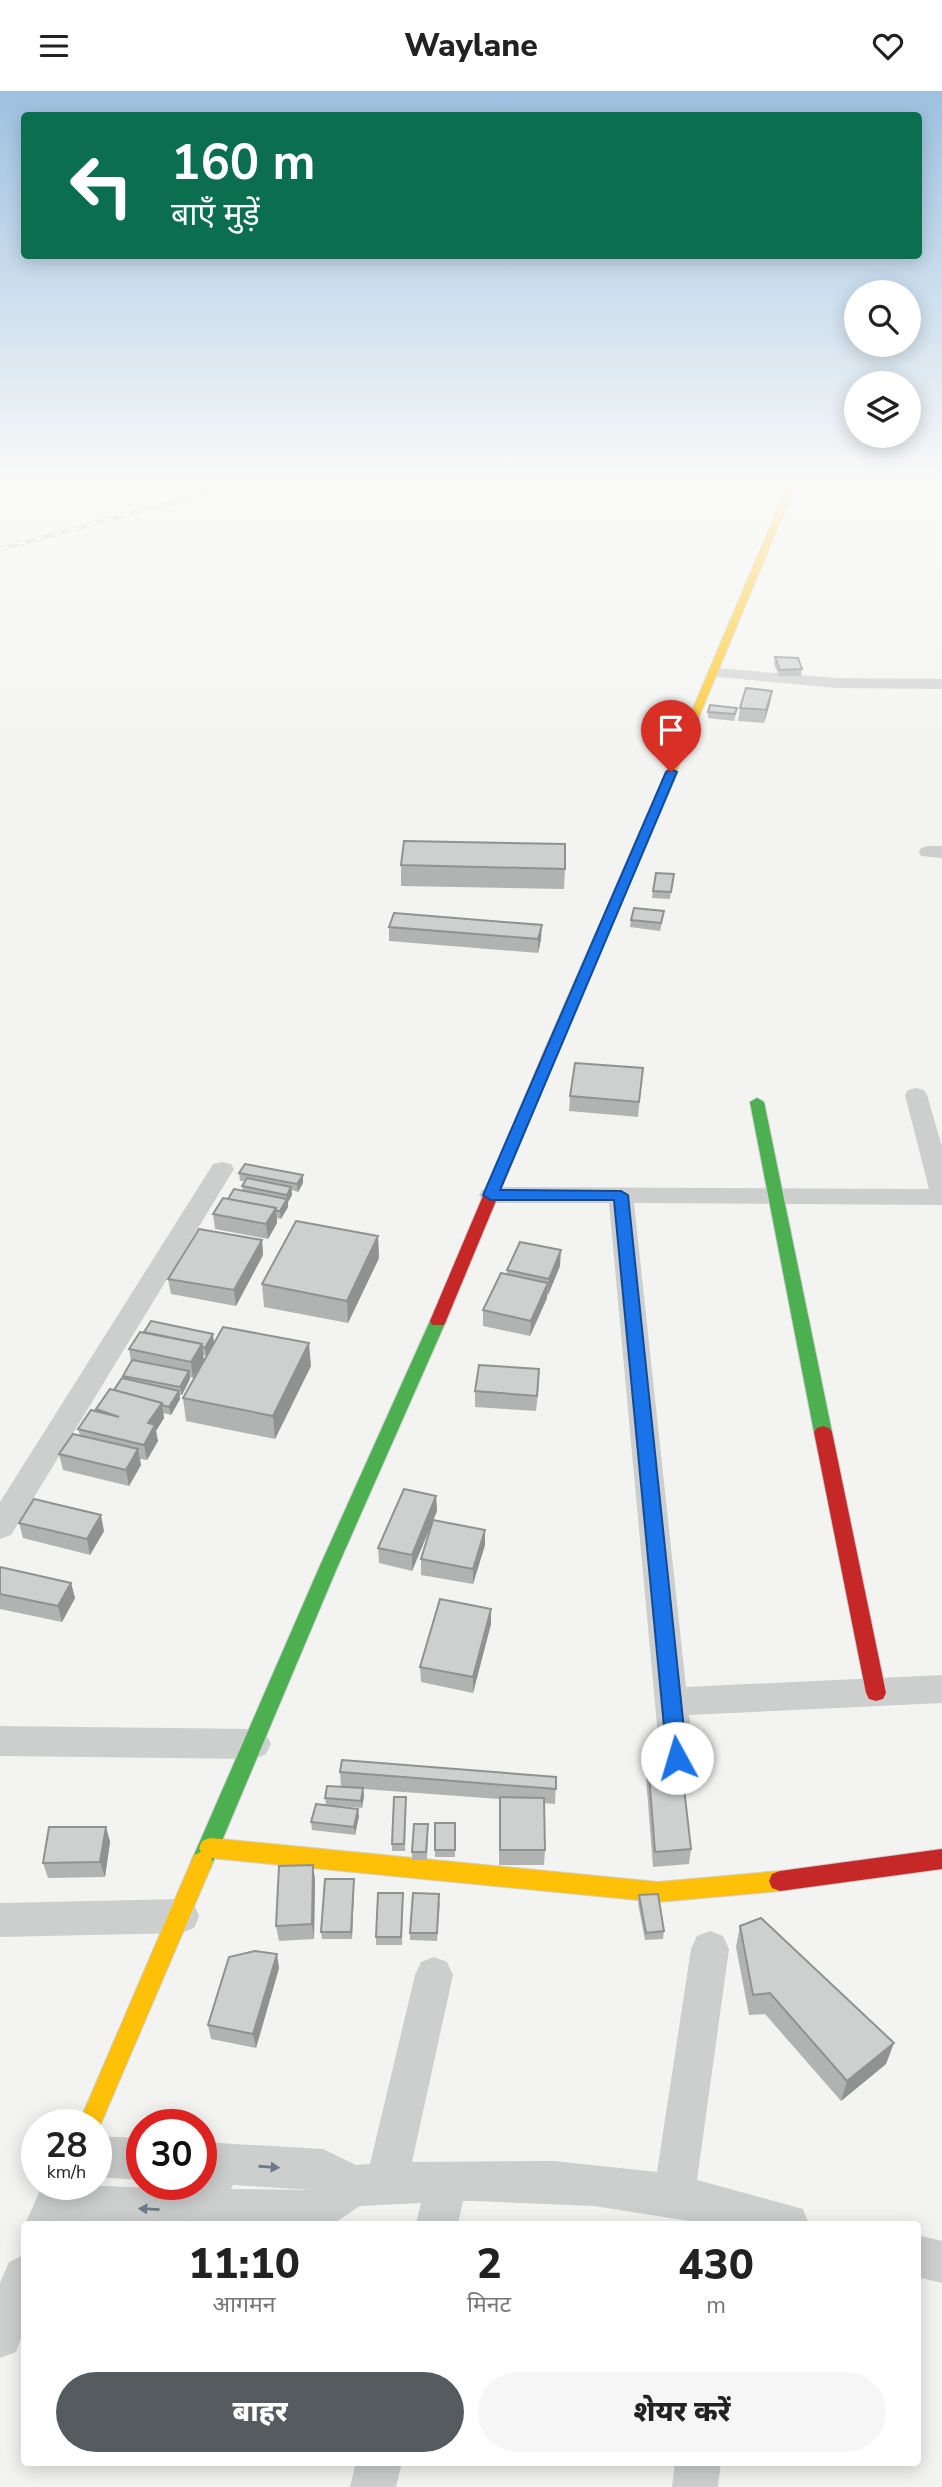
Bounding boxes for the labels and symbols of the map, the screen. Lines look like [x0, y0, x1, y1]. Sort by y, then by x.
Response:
pin [641, 700, 701, 772]
position arrow [640, 1721, 714, 1795]
speed limit sign: 30 [126, 2109, 217, 2200]
one-way arrow [259, 2162, 281, 2173]
one-way arrow [138, 2203, 160, 2214]

